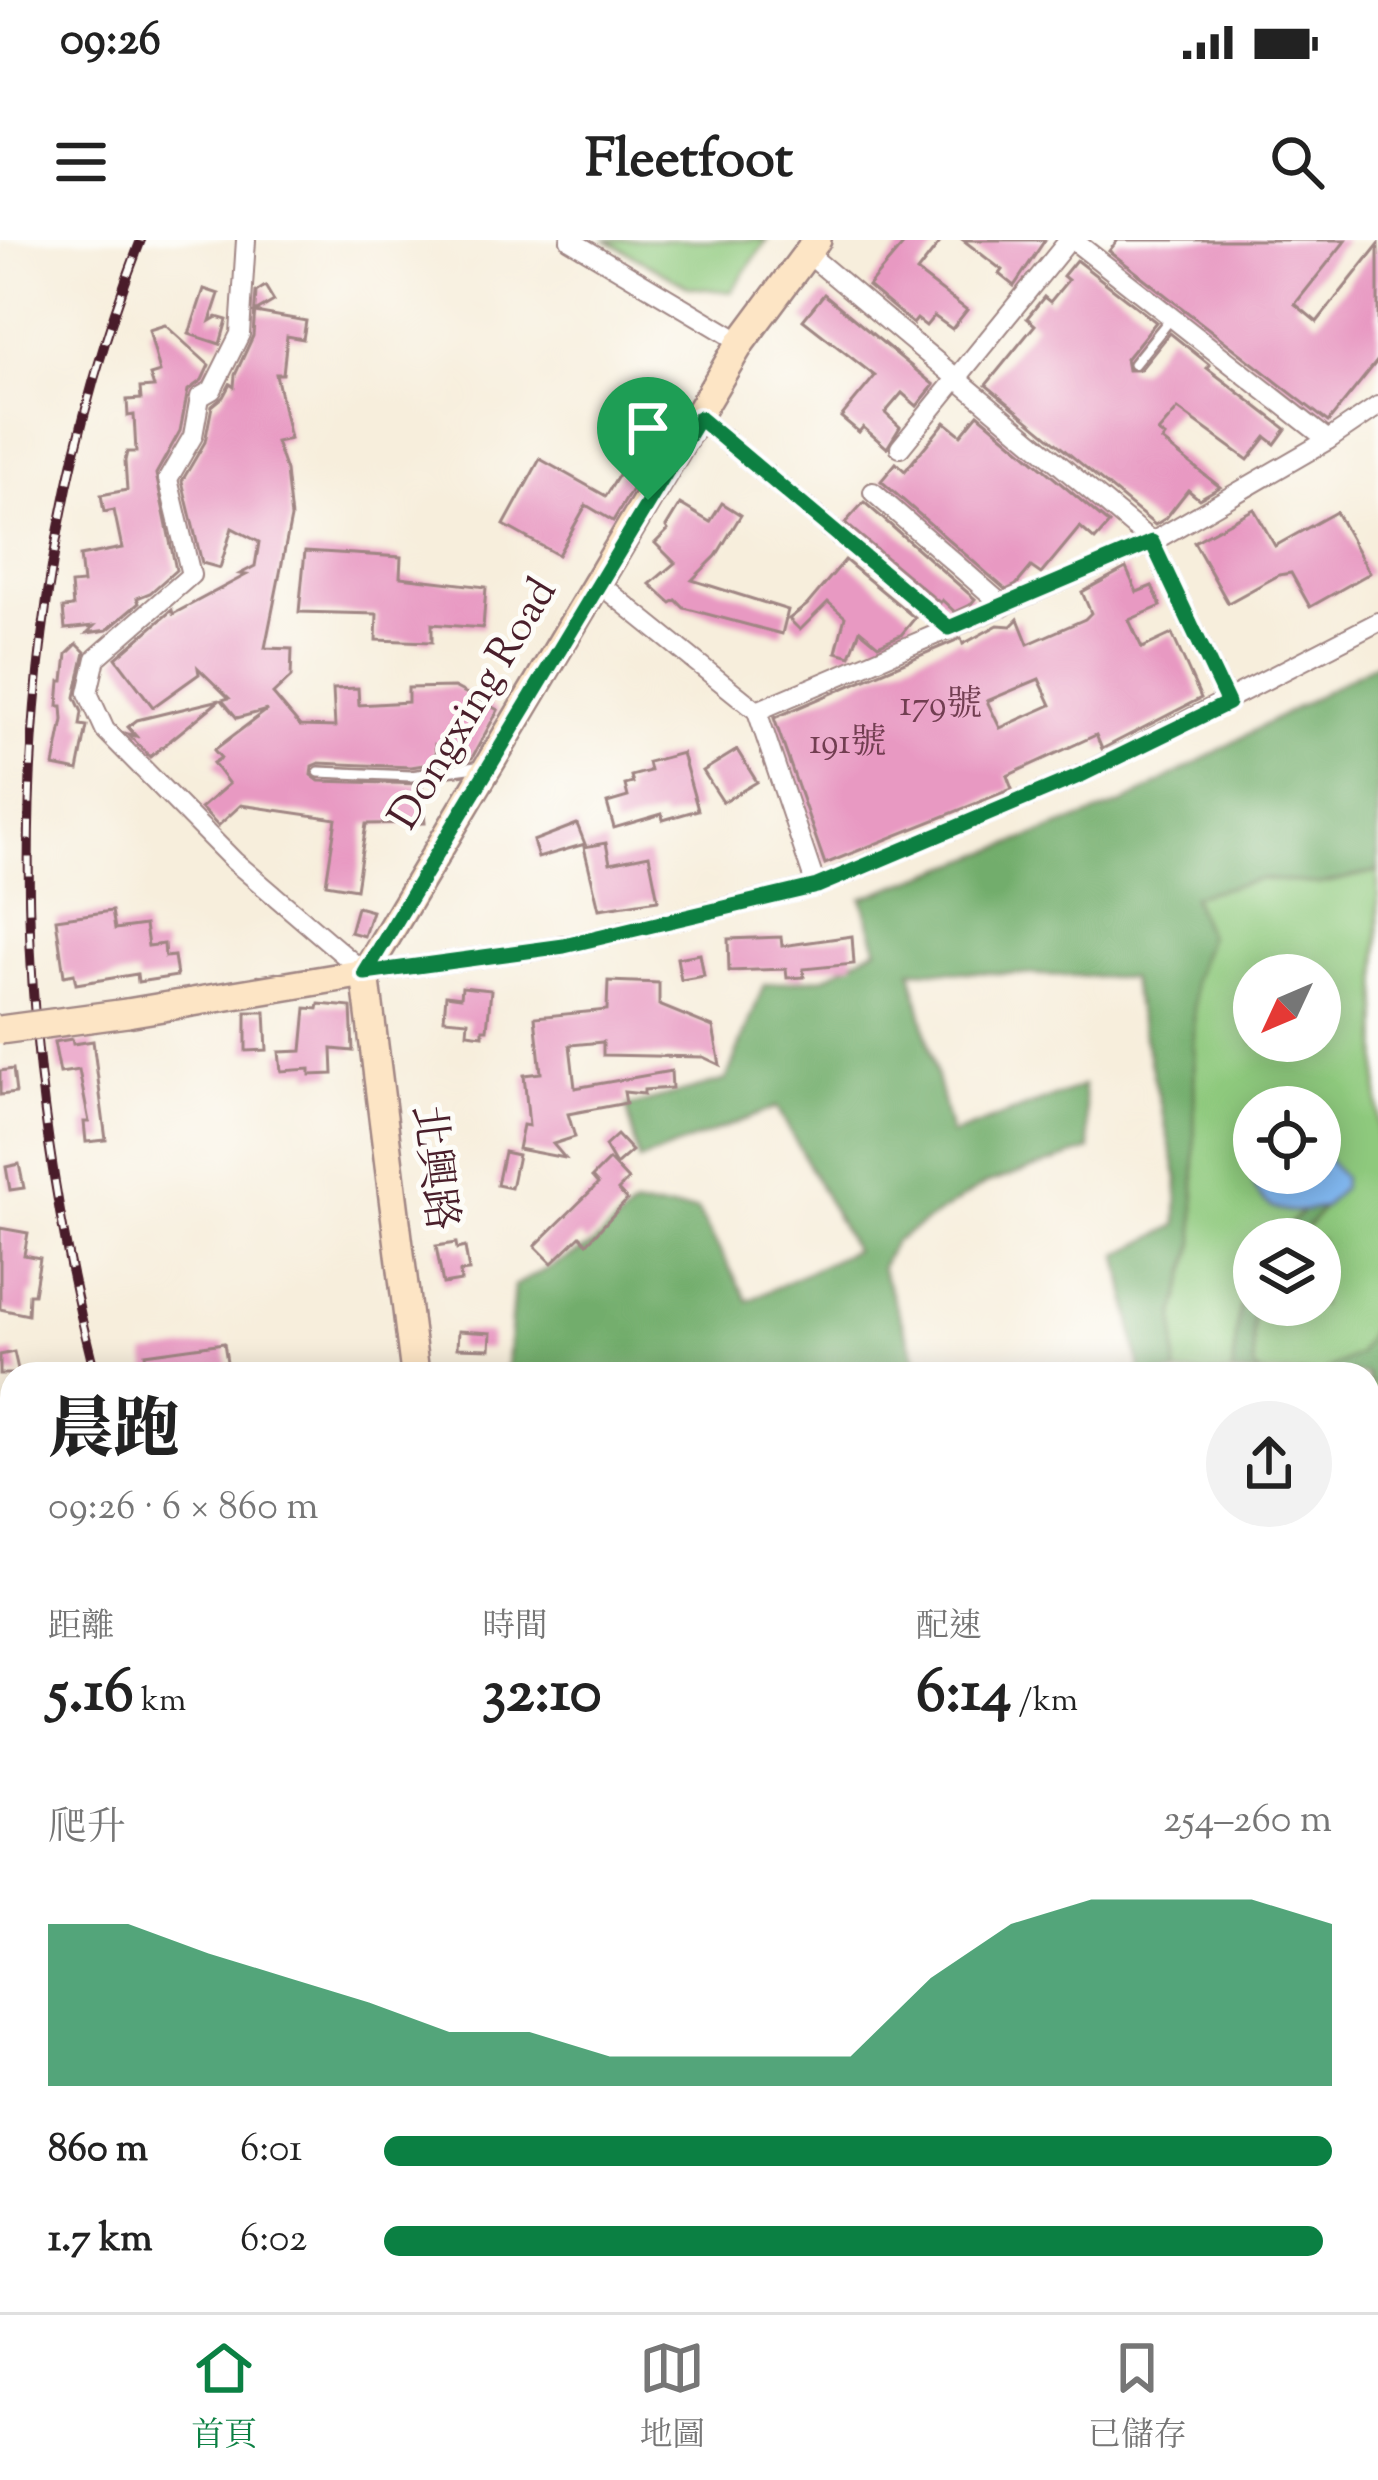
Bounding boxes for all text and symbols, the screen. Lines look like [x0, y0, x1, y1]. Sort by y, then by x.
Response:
text: 09:26 [60, 10, 161, 75]
text: Fleetfoot [585, 123, 793, 201]
icon: menu [48, 129, 114, 195]
icon: search [1264, 129, 1330, 195]
pin [597, 377, 699, 500]
icon: arrive [615, 395, 681, 461]
street label: Dongxing Road [376, 568, 574, 842]
house number: 179號 [899, 680, 983, 732]
house number: 191號 [809, 718, 887, 770]
north arrow [1233, 954, 1341, 1062]
map controls [1233, 954, 1341, 1326]
button: locate [1233, 1086, 1341, 1194]
street label: 北興路 [395, 1102, 469, 1234]
button: layers [1233, 1218, 1341, 1326]
text: 晨跑 [48, 1388, 180, 1483]
button: share [1206, 1401, 1332, 1527]
text: 09:26 · 6 × 860 m [48, 1481, 318, 1537]
text: 距離 [48, 1604, 114, 1652]
text: 時間 [482, 1604, 548, 1652]
text: 配速 [916, 1604, 982, 1652]
text: 5.16 [48, 1652, 134, 1739]
text: 32:10 [482, 1652, 601, 1739]
text: 6:14 [916, 1652, 1011, 1739]
text: km [134, 1678, 186, 1726]
text: /km [1011, 1678, 1078, 1726]
text: 254–260 m [1163, 1794, 1332, 1850]
text: 爬升 [48, 1802, 126, 1858]
text: 860 m [48, 2123, 148, 2179]
text: 6:01 [240, 2123, 302, 2179]
text: 1.7 km [48, 2213, 152, 2269]
text: 6:02 [240, 2213, 307, 2269]
tab: 首頁 [191, 2335, 257, 2461]
tab: 地圖 [639, 2335, 705, 2461]
tab: 已儲存 [1088, 2335, 1187, 2461]

